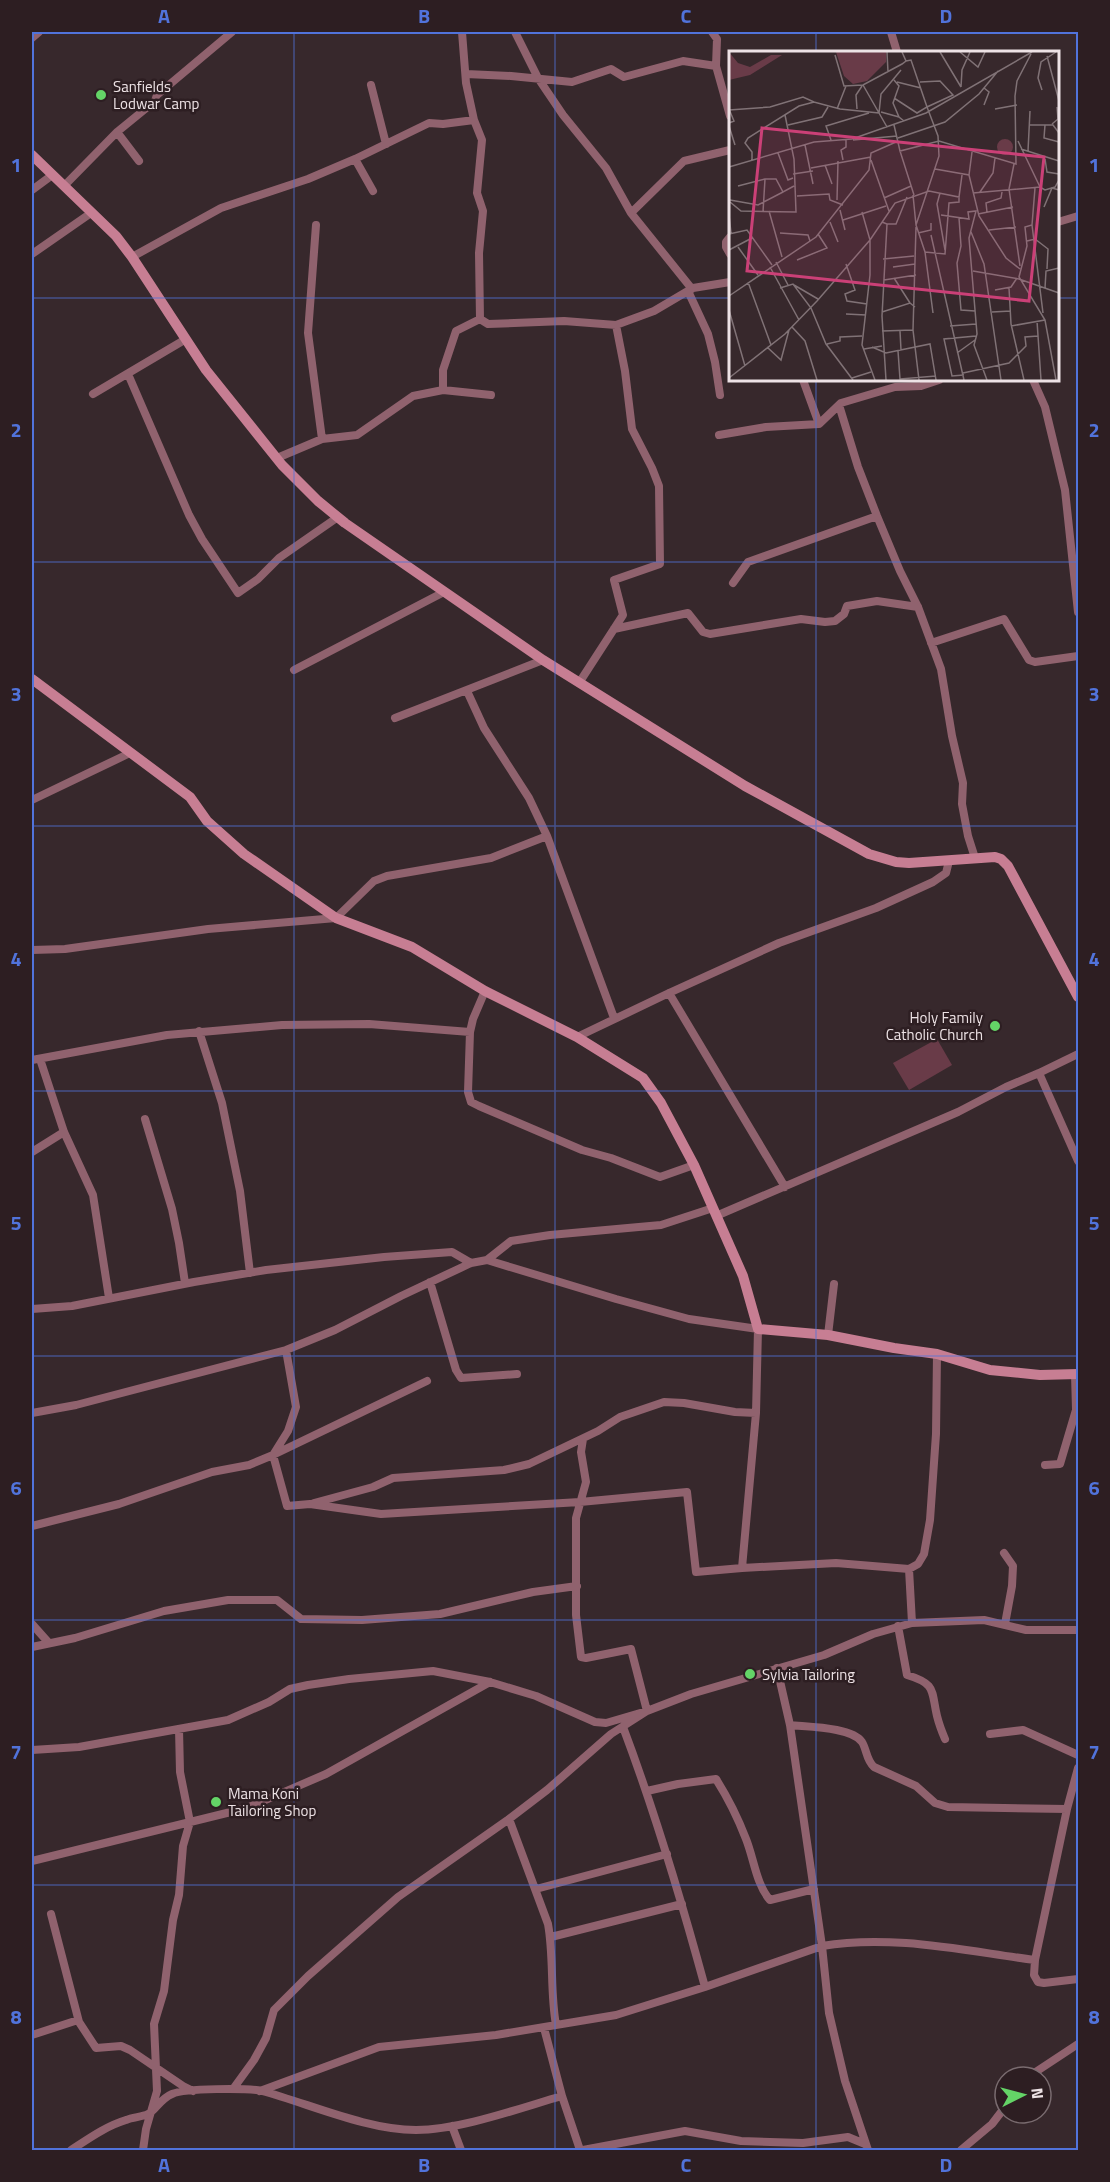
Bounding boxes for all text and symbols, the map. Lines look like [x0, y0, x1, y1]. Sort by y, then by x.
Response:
text: A [158, 0, 170, 31]
text: B [418, 0, 430, 31]
text: C [681, 0, 692, 31]
text: D [940, 0, 952, 31]
inset map [729, 51, 1059, 381]
place label: Sanfields Lodwar Camp [113, 75, 200, 115]
marker: Sanfields Lodwar Camp [94, 88, 108, 102]
text: 1 [10, 149, 22, 180]
text: 1 [1088, 149, 1100, 180]
text: 2 [10, 414, 22, 445]
text: 2 [1088, 414, 1100, 445]
text: 3 [10, 678, 22, 709]
text: 3 [1088, 678, 1100, 709]
text: 4 [10, 943, 22, 974]
text: 4 [1088, 943, 1100, 974]
place label: Holy Family Catholic Church [886, 1006, 983, 1046]
marker: Holy Family Catholic Church [988, 1019, 1002, 1033]
text: 5 [10, 1207, 22, 1238]
text: 5 [1088, 1207, 1100, 1238]
text: 6 [10, 1472, 22, 1503]
text: 6 [1088, 1472, 1100, 1503]
place label: Sylvia Tailoring [762, 1663, 855, 1686]
marker: Sylvia Tailoring [743, 1667, 757, 1681]
text: 7 [10, 1736, 22, 1767]
text: 7 [1088, 1736, 1100, 1767]
place label: Mama Koni Tailoring Shop [228, 1782, 316, 1822]
marker: Mama Koni Tailoring Shop [209, 1795, 223, 1809]
text: 8 [10, 2001, 22, 2032]
text: 8 [1088, 2001, 1100, 2032]
north arrow [993, 2065, 1053, 2125]
text: N [1025, 2087, 1050, 2100]
text: A [158, 2149, 170, 2180]
text: B [418, 2149, 430, 2180]
text: C [681, 2149, 692, 2180]
text: D [940, 2149, 952, 2180]

